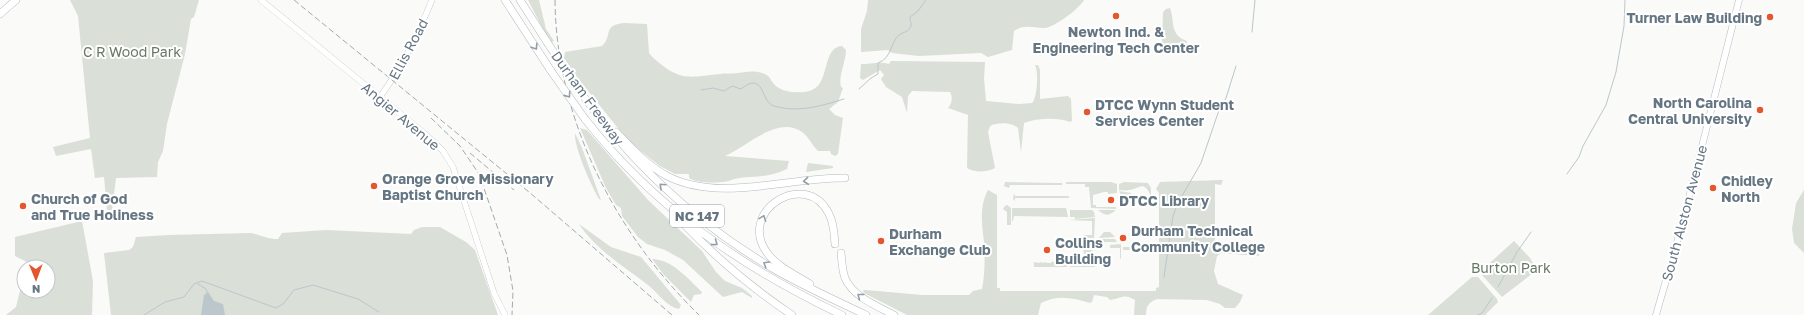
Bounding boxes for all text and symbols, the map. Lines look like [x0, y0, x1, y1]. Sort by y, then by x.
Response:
place label: Turner Law Building [1627, 9, 1762, 26]
marker: Newton Ind. & Engineering Tech Center [1111, 11, 1121, 21]
marker: Turner Law Building [1765, 12, 1775, 22]
street label: Ellis Road [385, 16, 431, 82]
place label: Newton Ind. & Engineering Tech Center [1033, 23, 1200, 56]
park label: C R Wood Park [83, 43, 181, 60]
one-way arrow [531, 43, 538, 50]
street label: Durham Freeway [548, 48, 628, 149]
street label: Angier Avenue [358, 78, 444, 154]
one-way arrow [563, 91, 570, 98]
place label: North Carolina Central University [1628, 94, 1753, 127]
place label: DTCC Wynn Student Services Center [1095, 96, 1235, 129]
marker: North Carolina Central University [1755, 105, 1765, 115]
marker: DTCC Wynn Student Services Center [1082, 107, 1092, 117]
street label: South Alston Avenue [1658, 143, 1710, 283]
place label: Orange Grove Missionary Baptist Church [382, 170, 554, 203]
place label: Chidley North [1721, 172, 1773, 205]
one-way arrow [803, 176, 809, 185]
marker: Orange Grove Missionary Baptist Church [369, 181, 379, 191]
one-way arrow [659, 183, 667, 191]
marker: Chidley North [1708, 183, 1718, 193]
place label: Church of God and True Holiness [31, 190, 154, 223]
place label: DTCC Library [1119, 192, 1210, 209]
marker: DTCC Library [1106, 195, 1116, 205]
marker: Church of God and True Holiness [18, 201, 28, 211]
road number: NC 147 [670, 205, 724, 227]
one-way arrow [758, 214, 766, 221]
place label: Durham Technical Community College [1131, 222, 1265, 255]
place label: Durham Exchange Club [889, 225, 991, 258]
marker: Durham Technical Community College [1118, 233, 1128, 243]
place label: Collins Building [1055, 234, 1111, 267]
marker: Durham Exchange Club [876, 236, 886, 246]
one-way arrow [710, 238, 717, 245]
marker: Collins Building [1042, 245, 1052, 255]
north arrow [16, 259, 56, 299]
park label: Burton Park [1471, 259, 1551, 276]
one-way arrow [763, 261, 770, 269]
text: N [32, 283, 40, 296]
one-way arrow [858, 293, 865, 300]

